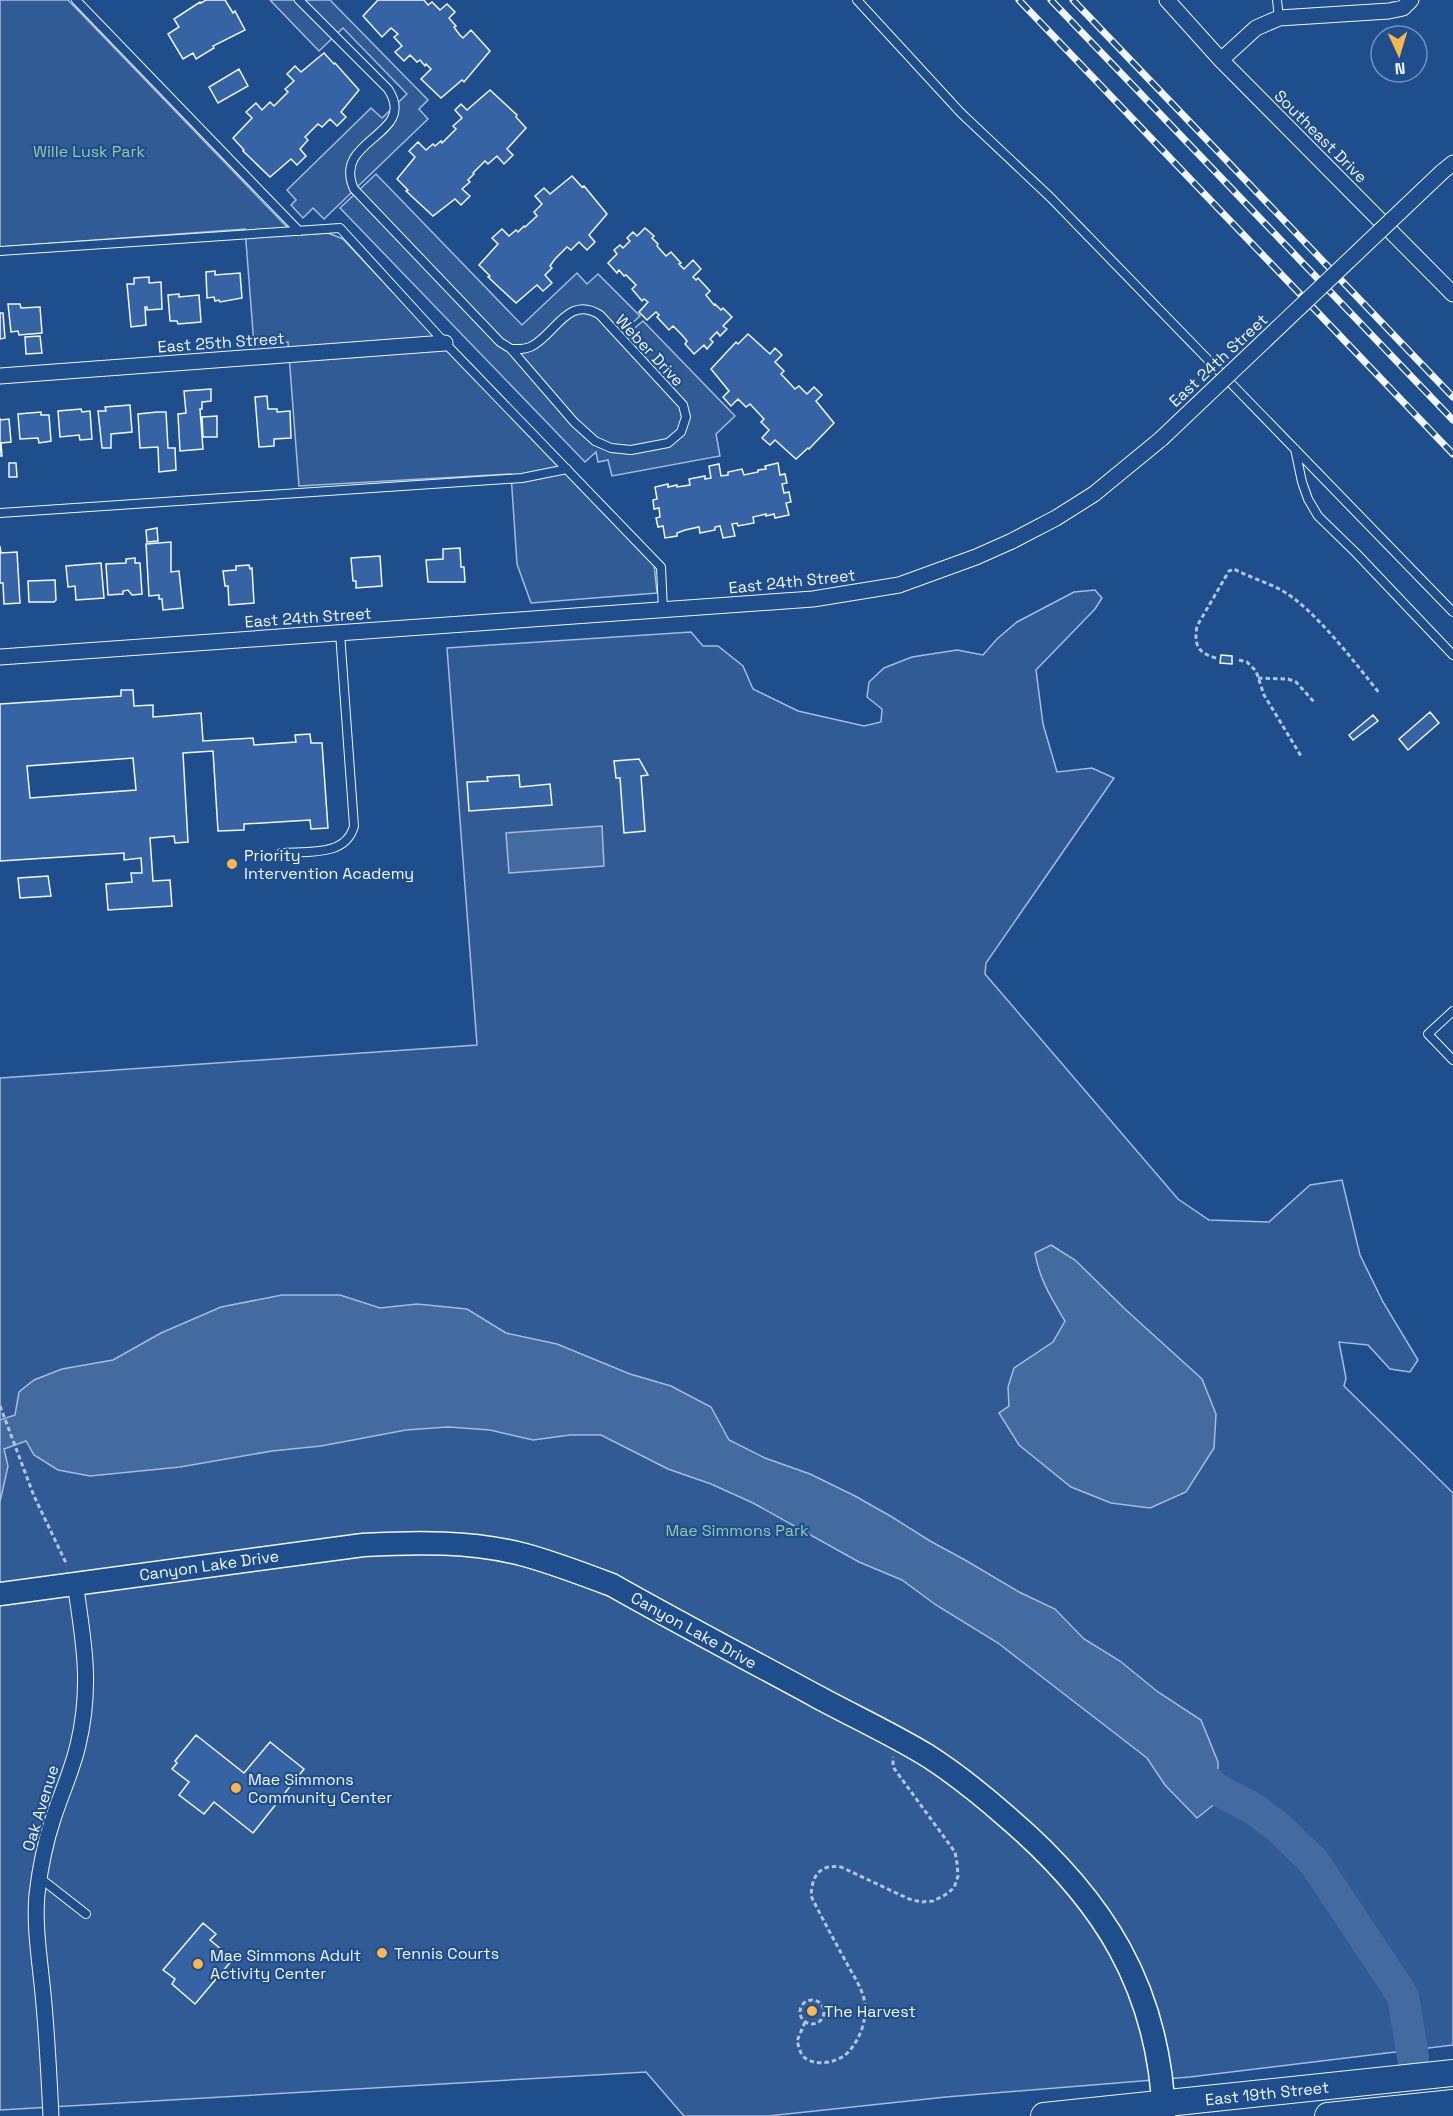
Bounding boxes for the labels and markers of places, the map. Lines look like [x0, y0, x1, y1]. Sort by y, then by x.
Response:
place label: Priority Intervention Academy [244, 845, 414, 884]
marker: Priority Intervention Academy [225, 857, 239, 871]
place label: Mae Simmons Community Center [248, 1769, 392, 1808]
marker: Mae Simmons Community Center [229, 1781, 243, 1795]
place label: Tennis Courts [394, 1943, 499, 1964]
place label: Mae Simmons Adult Activity Center [210, 1945, 361, 1984]
marker: Tennis Courts [375, 1946, 389, 1960]
marker: Mae Simmons Adult Activity Center [191, 1957, 205, 1971]
place label: The Harvest [824, 2001, 916, 2022]
marker: The Harvest [805, 2004, 819, 2018]

